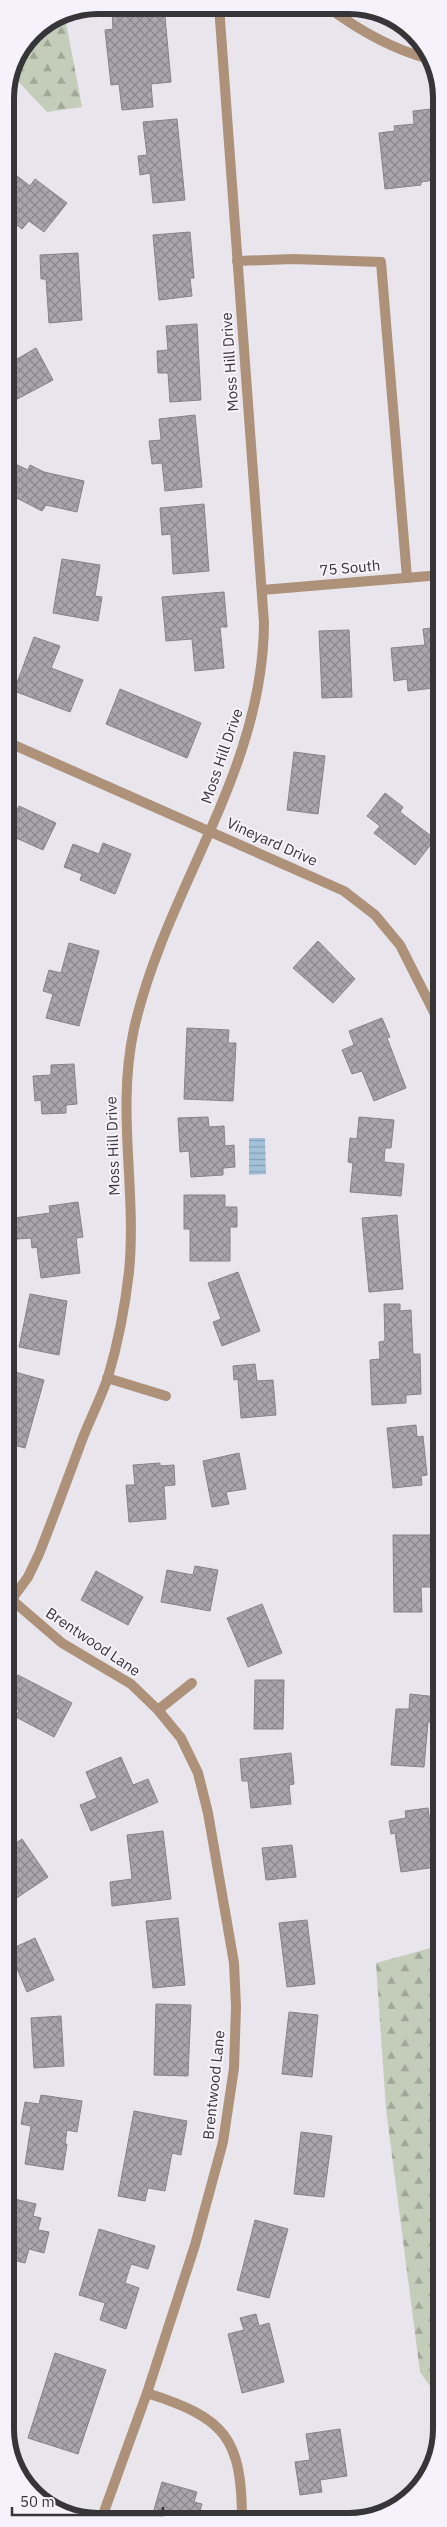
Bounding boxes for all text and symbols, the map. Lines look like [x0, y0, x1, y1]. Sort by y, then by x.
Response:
street label: Moss Hill Drive [217, 312, 242, 412]
street label: 75 South [319, 555, 381, 580]
street label: Moss Hill Drive [196, 706, 247, 806]
street label: Vineyard Drive [224, 813, 321, 870]
street label: Moss Hill Drive [101, 1096, 124, 1196]
street label: Brentwood Lane [42, 1603, 144, 1680]
street label: Brentwood Lane [198, 2029, 229, 2141]
scale bar [12, 2484, 164, 2516]
text: 50 m [20, 2492, 55, 2511]

